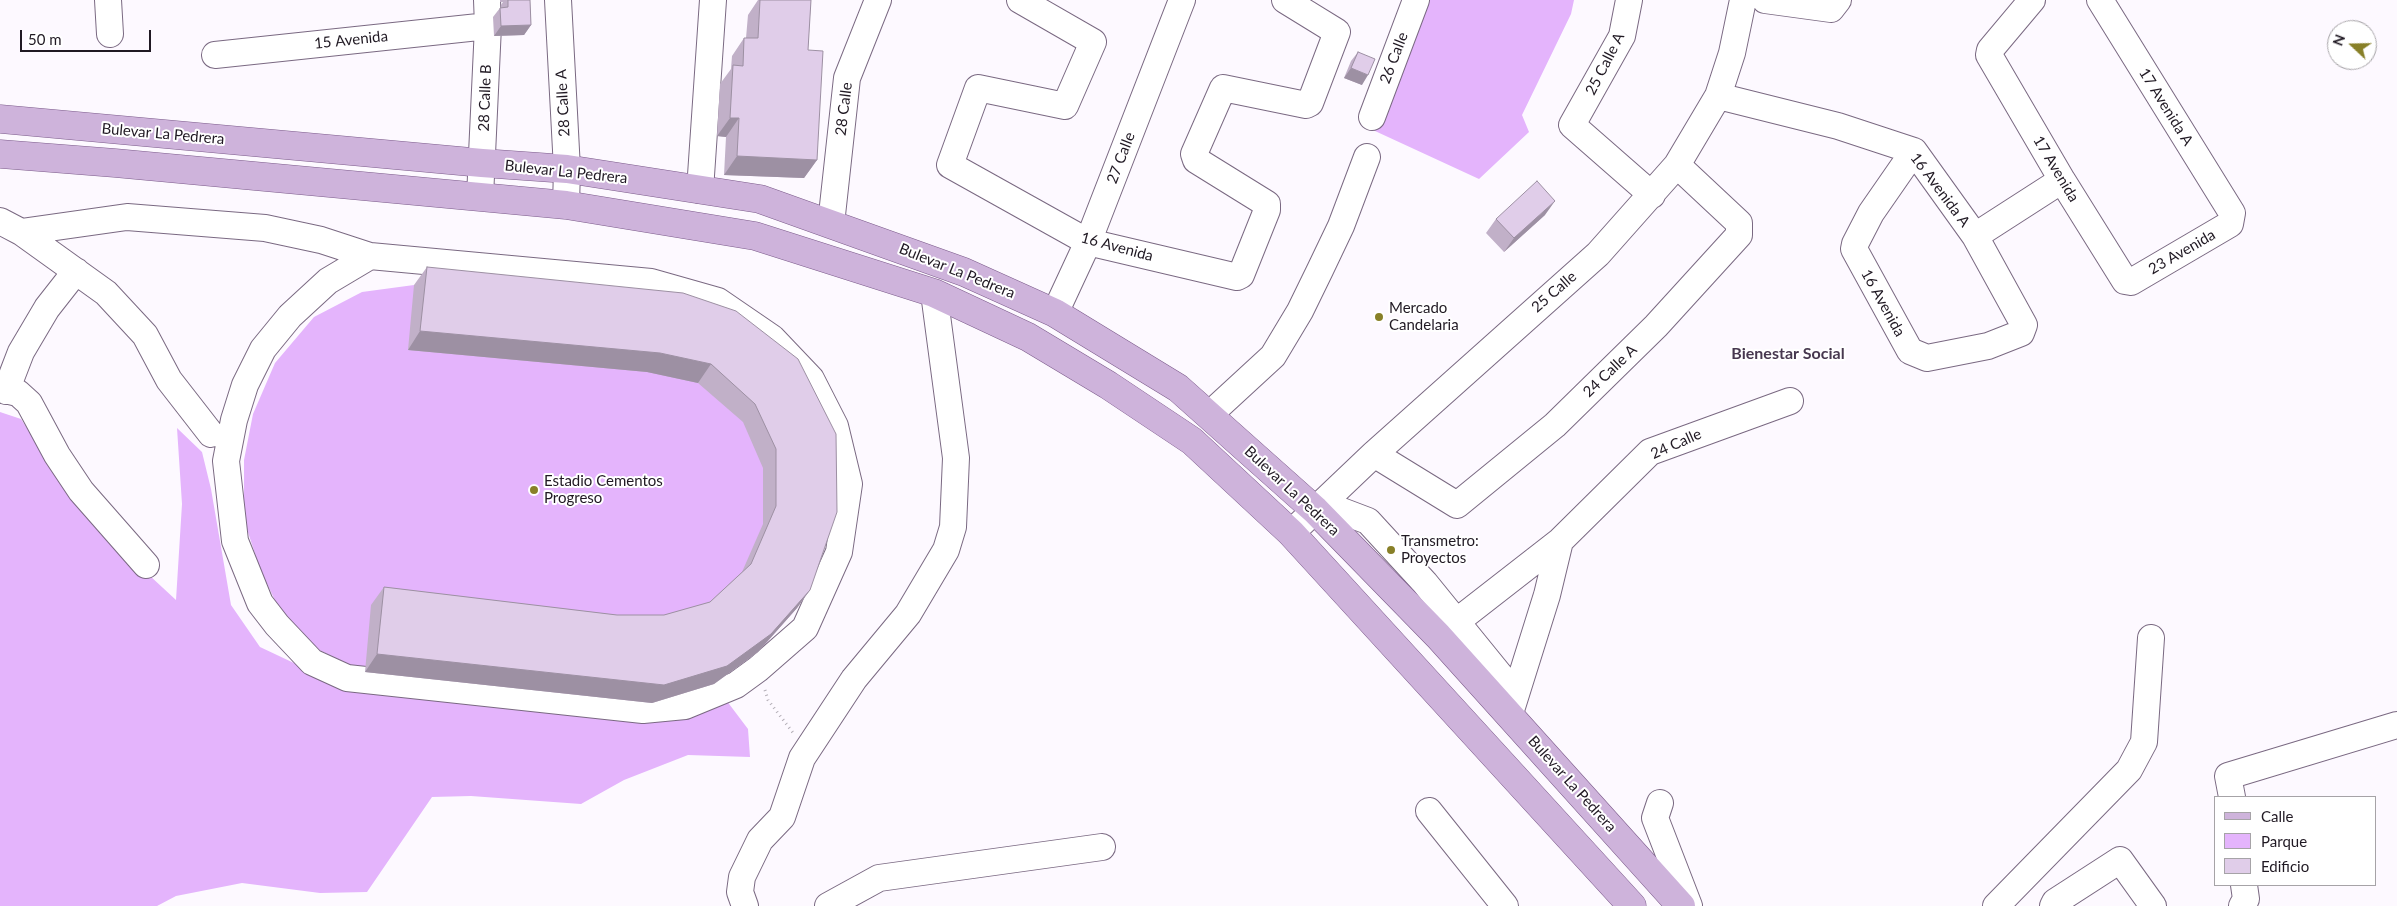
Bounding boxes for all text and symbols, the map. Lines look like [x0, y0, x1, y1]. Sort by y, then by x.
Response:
scale bar [22, 20, 154, 52]
north arrow [2327, 20, 2377, 70]
street label: 15 Avenida [313, 27, 389, 53]
text: 50 m [28, 30, 62, 48]
street label: 26 Calle [1376, 30, 1412, 86]
street label: 25 Calle A [1582, 30, 1628, 98]
text: N [2329, 32, 2348, 48]
street label: 28 Calle B [475, 64, 495, 132]
street label: 17 Avenida A [2135, 65, 2197, 149]
street label: 28 Calle A [552, 69, 574, 137]
street label: 28 Calle [832, 81, 856, 137]
street label: Bulevar La Pedrera [101, 120, 225, 148]
street label: 27 Calle [1103, 130, 1139, 186]
street label: 17 Avenida [2029, 133, 2083, 205]
street label: 16 Avenida A [1906, 149, 1974, 231]
street label: Bulevar La Pedrera [504, 157, 628, 187]
street label: 23 Avenida [2145, 226, 2219, 278]
street label: 16 Avenida [1079, 229, 1155, 265]
street label: Bulevar La Pedrera [896, 240, 1018, 302]
street label: 16 Avenida [1857, 266, 1909, 340]
street label: 25 Calle [1528, 268, 1580, 316]
place label: Mercado Candelaria [1389, 299, 1459, 334]
marker: Mercado Candelaria [1373, 311, 1385, 323]
street label: 24 Calle A [1579, 341, 1641, 401]
district label: Bienestar Social [1731, 344, 1845, 364]
street label: 24 Calle [1648, 425, 1704, 463]
street label: Bulevar La Pedrera [1241, 442, 1343, 540]
place label: Estadio Cementos Progreso [544, 472, 663, 507]
marker: Estadio Cementos Progreso [528, 484, 540, 496]
place label: Transmetro: Proyectos [1401, 532, 1479, 567]
marker: Transmetro: Proyectos [1385, 544, 1397, 556]
street label: Bulevar La Pedrera [1524, 732, 1620, 836]
legend [2214, 796, 2377, 886]
text: Calle [2261, 807, 2293, 825]
text: Parque [2261, 832, 2307, 850]
text: Edificio [2261, 857, 2309, 875]

